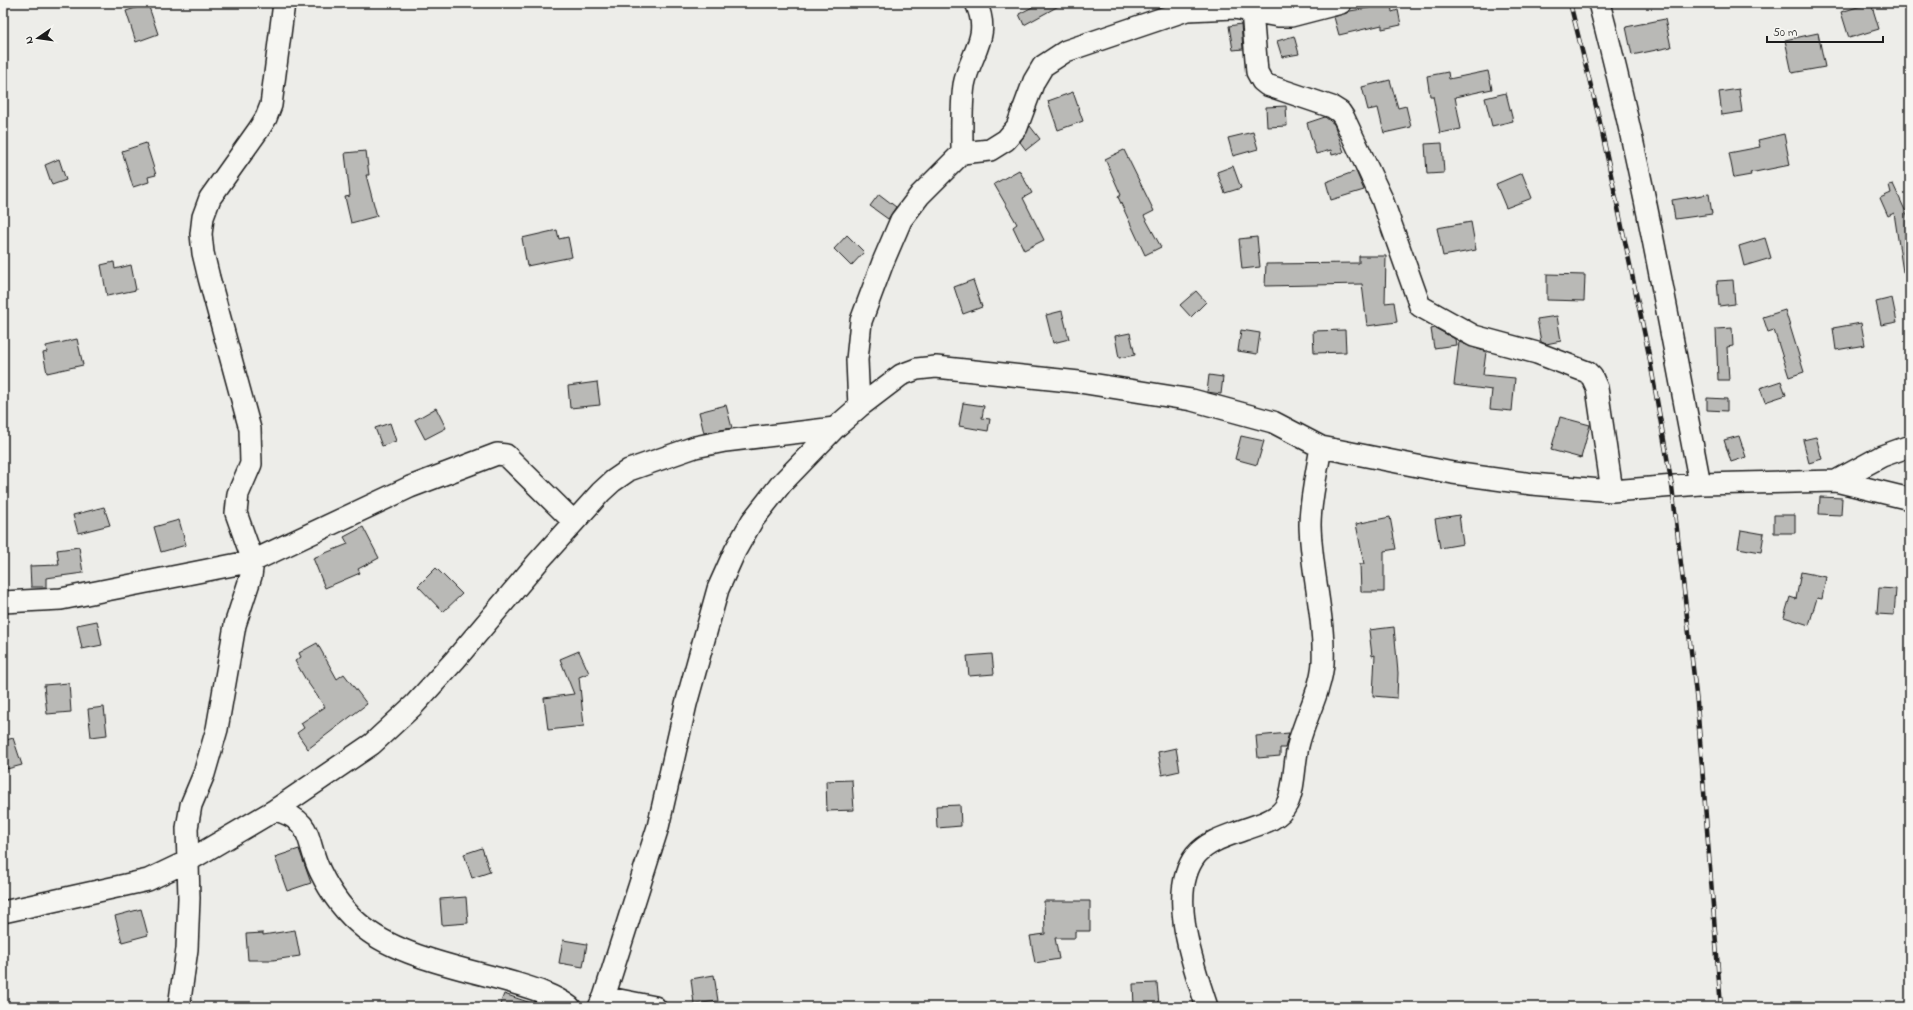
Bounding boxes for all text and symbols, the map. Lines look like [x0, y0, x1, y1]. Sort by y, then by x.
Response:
north arrow [18, 18, 58, 58]
scale bar [1767, 18, 1883, 44]
text: 50 m [1773, 24, 1797, 42]
text: N [21, 35, 38, 45]

